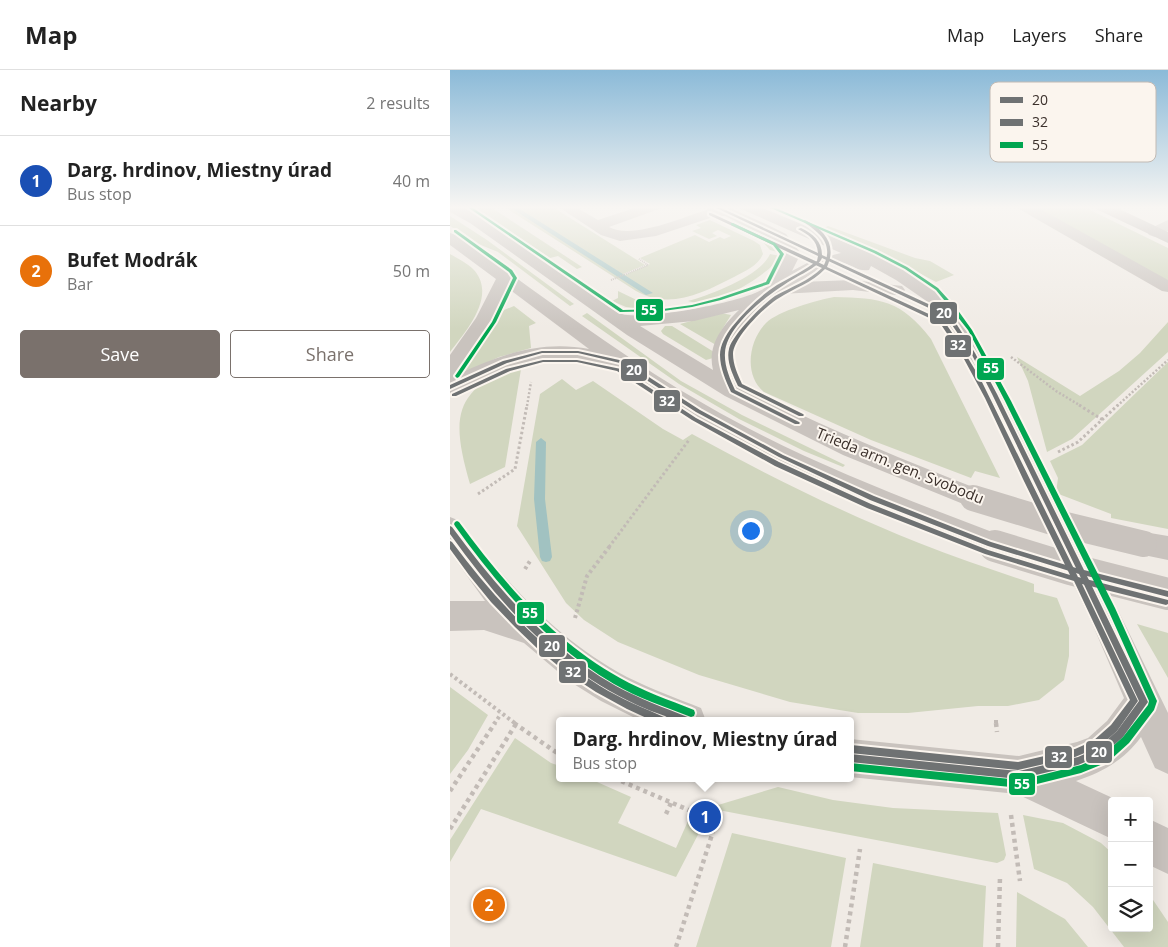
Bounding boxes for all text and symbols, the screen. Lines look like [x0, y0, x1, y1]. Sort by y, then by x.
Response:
text: Map [25, 18, 77, 51]
text: Map [947, 23, 984, 47]
text: Layers [1012, 23, 1067, 47]
text: Share [1095, 23, 1143, 47]
legend [990, 82, 1156, 162]
text: Nearby [20, 89, 97, 117]
text: 20 [1032, 90, 1048, 109]
text: 2 results [366, 92, 430, 114]
text: 32 [1032, 112, 1048, 131]
text: 55 [1032, 135, 1048, 154]
text: Darg. hrdinov, Miestny úrad [67, 157, 332, 183]
text: 1 [31, 170, 41, 192]
text: 40 m [393, 170, 430, 192]
text: Bus stop [67, 183, 132, 205]
text: Bufet Modrák [67, 247, 198, 273]
text: 2 [31, 260, 41, 282]
text: 50 m [393, 260, 430, 282]
text: Bar [67, 273, 93, 295]
line badge: 55 [635, 298, 664, 322]
text: 55 [641, 300, 657, 319]
line badge: 20 [929, 301, 958, 325]
text: 20 [936, 303, 952, 322]
button: Save [20, 330, 220, 378]
button: Share [230, 330, 430, 378]
line badge: 32 [944, 334, 972, 358]
text: 32 [950, 335, 966, 354]
line badge: 55 [976, 357, 1005, 381]
line badge: 20 [620, 358, 648, 382]
text: 55 [983, 358, 999, 377]
text: 20 [626, 360, 642, 379]
line badge: 32 [653, 389, 681, 413]
text: 32 [659, 391, 675, 410]
street label: Trieda arm. gen. Svobodu [814, 422, 987, 508]
your location [738, 518, 764, 544]
line badge: 55 [516, 601, 545, 625]
text: 55 [522, 603, 538, 622]
line badge: 20 [538, 634, 566, 658]
text: 20 [544, 636, 560, 655]
line badge: 32 [558, 660, 587, 684]
text: 32 [565, 662, 581, 681]
popup [556, 717, 854, 782]
text: Darg. hrdinov, Miestny úrad [572, 726, 838, 752]
line badge: 20 [1085, 740, 1113, 764]
text: 20 [1091, 742, 1107, 761]
line badge: 32 [1044, 745, 1073, 769]
text: 32 [1051, 747, 1067, 766]
text: Bus stop [572, 752, 637, 774]
line badge: 55 [1008, 772, 1036, 796]
text: 55 [1014, 774, 1030, 793]
map controls [1108, 797, 1153, 932]
button: + [1108, 797, 1153, 842]
pin: 1 [689, 798, 721, 836]
button: − [1108, 842, 1153, 887]
pin: 2 [473, 886, 505, 924]
button: layers [1108, 887, 1153, 932]

